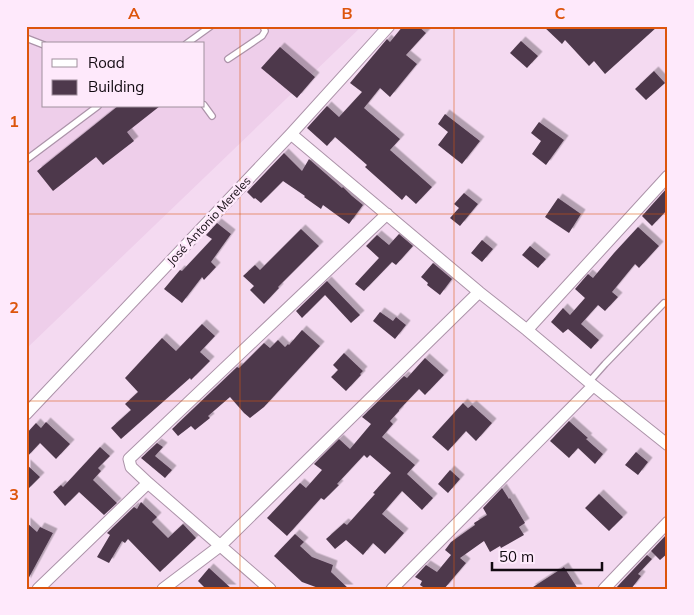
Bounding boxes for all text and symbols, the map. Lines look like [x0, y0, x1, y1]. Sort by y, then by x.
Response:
text: A [128, 3, 140, 23]
text: B [341, 3, 353, 23]
text: C [555, 3, 566, 23]
legend [42, 42, 205, 108]
text: Road [88, 53, 125, 72]
text: Building [88, 77, 144, 96]
text: 1 [9, 111, 19, 131]
street label: José Antonio Mereles [164, 173, 254, 268]
text: 2 [9, 297, 19, 317]
text: 3 [9, 484, 19, 504]
scale bar [492, 540, 602, 572]
text: 50 m [499, 547, 534, 566]

